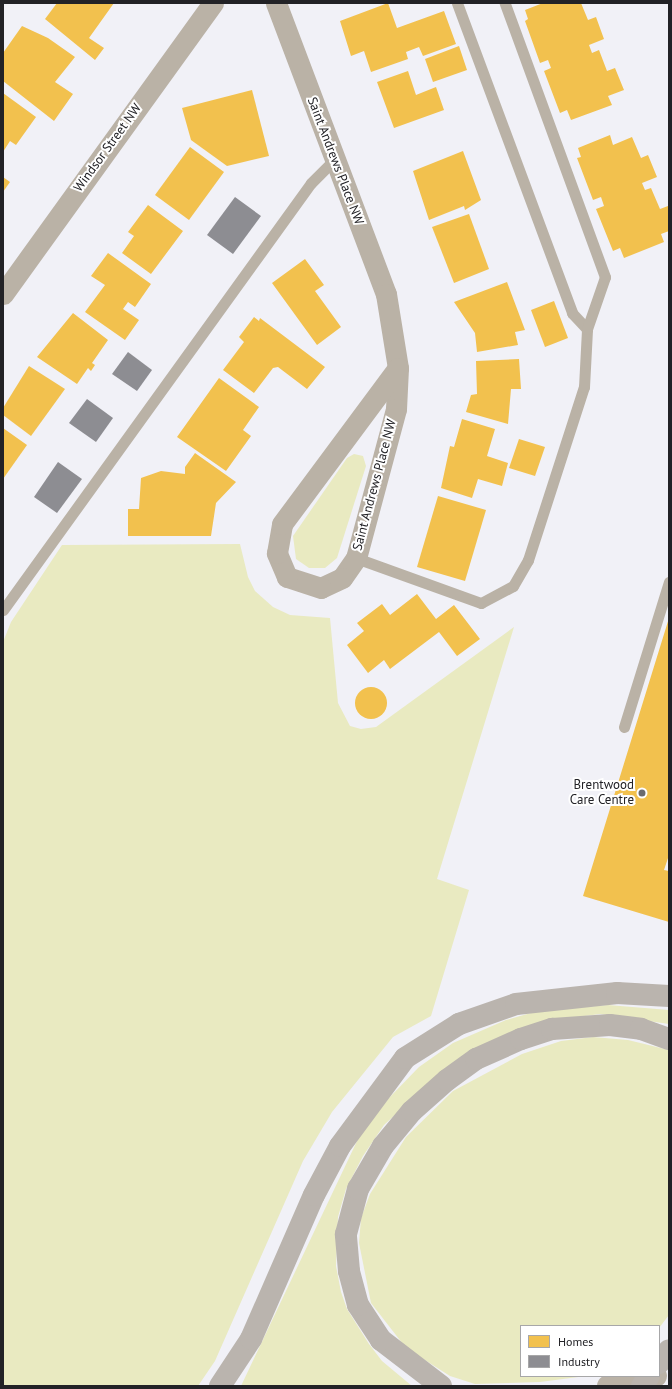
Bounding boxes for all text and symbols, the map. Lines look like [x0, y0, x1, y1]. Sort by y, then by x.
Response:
street label: Saint Andrews Place NW [303, 95, 367, 227]
street label: Windsor Street NW [71, 101, 145, 195]
street label: Saint Andrews Place NW [350, 418, 400, 552]
place label: Brentwood Care Centre [570, 778, 634, 809]
marker: Brentwood Care Centre [637, 788, 647, 798]
legend [520, 1325, 660, 1377]
text: Homes [558, 1334, 593, 1349]
text: Industry [558, 1354, 600, 1369]

